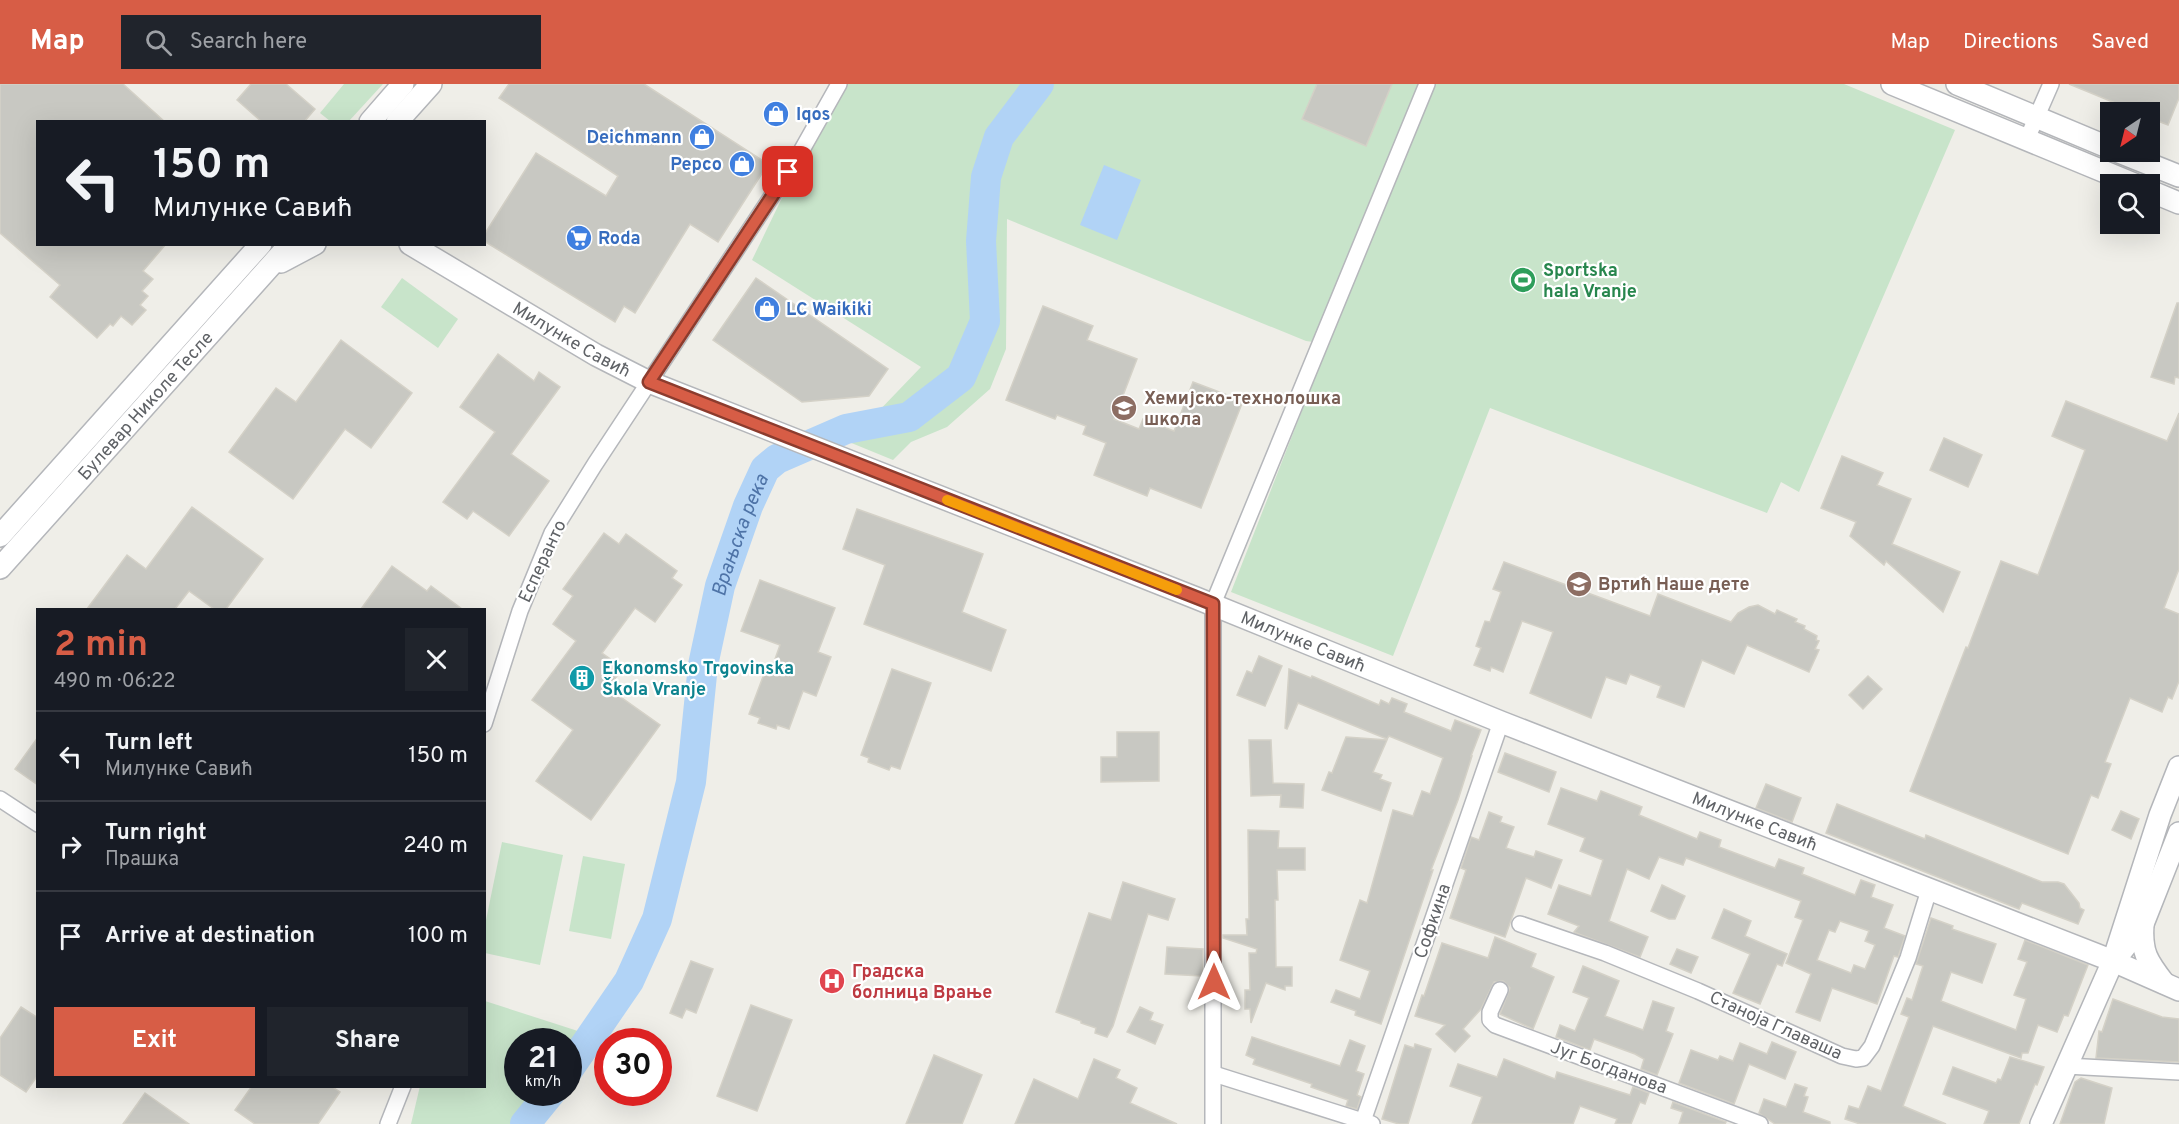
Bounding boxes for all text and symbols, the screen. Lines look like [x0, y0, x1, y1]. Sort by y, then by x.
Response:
search box [121, 15, 541, 69]
text: Map [30, 24, 85, 60]
icon: search [142, 26, 175, 59]
text: Search here [190, 29, 307, 56]
text: Map [1890, 29, 1930, 56]
text: Directions [1963, 29, 2058, 56]
text: Saved [2091, 29, 2149, 56]
shop icon: Iqos [761, 99, 791, 129]
north arrow [2100, 102, 2160, 162]
map controls [2100, 102, 2160, 234]
place label: Iqos [796, 104, 830, 127]
shop icon: Deichmann [687, 122, 717, 152]
place label: Deichmann [587, 127, 682, 150]
text: 150 m [153, 140, 270, 193]
icon: left [54, 144, 132, 222]
pin [762, 146, 813, 197]
shop icon: Pepco [727, 149, 757, 179]
place label: Pepco [670, 154, 722, 177]
icon: arrive [771, 155, 804, 188]
button: search [2100, 174, 2160, 234]
text: Милунке Савић [153, 192, 352, 226]
supermarket icon: Roda [564, 223, 594, 253]
place label: Roda [598, 228, 641, 251]
place label: Sportska hala Vranje [1543, 260, 1637, 304]
sports icon: Sportska hala Vranje [1508, 265, 1538, 295]
shop icon: LC Waikiki [752, 294, 782, 324]
street label: Милунке Савић [508, 298, 634, 384]
place label: LC Waikiki [786, 299, 872, 322]
street label: Булевар Николе Тесле [74, 327, 219, 486]
place label: Хемијско-технолошка школа [1144, 388, 1341, 432]
school or university icon: Хемијско-технолошка школа [1109, 393, 1139, 423]
water label: Врањска река [707, 470, 776, 599]
street label: Есперанто [514, 517, 572, 607]
school or university icon: Вртић Наше дете [1564, 569, 1594, 599]
place label: Вртић Наше дете [1598, 574, 1750, 597]
street label: Милунке Савић [1237, 607, 1369, 679]
text: 2 min [54, 623, 148, 669]
button: close [405, 628, 468, 691]
place label: Ekonomsko Trgovinska Škola Vranje [602, 658, 794, 702]
building icon: Ekonomsko Trgovinska Škola Vranje [567, 663, 597, 693]
text: 490 m · 06:22 [54, 669, 176, 695]
text: Turn left [105, 730, 193, 757]
icon: left [54, 740, 87, 773]
text: 150 m [408, 743, 468, 770]
text: Милунке Савић [105, 757, 253, 783]
street label: Милунке Савић [1688, 788, 1821, 857]
text: Turn right [105, 820, 207, 847]
icon: right [54, 830, 87, 863]
text: 240 m [403, 833, 468, 860]
text: Прашка [105, 847, 179, 873]
street label: Софкина [1410, 881, 1457, 962]
icon: arrive [54, 920, 87, 953]
text: Arrive at destination [105, 923, 315, 950]
text: 100 m [408, 923, 468, 950]
position arrow [1182, 950, 1246, 1014]
place label: Градска болница Врање [852, 961, 992, 1005]
hospital icon: Градска болница Врање [817, 966, 847, 996]
street label: Станоја Главаша [1705, 987, 1845, 1066]
button: Exit [54, 1007, 255, 1076]
button: Share [267, 1007, 468, 1076]
speed limit sign: 30 [594, 1028, 672, 1106]
street label: Југ Богданова [1547, 1037, 1670, 1100]
text: 21 [528, 1041, 558, 1078]
text: km/h [525, 1073, 561, 1092]

